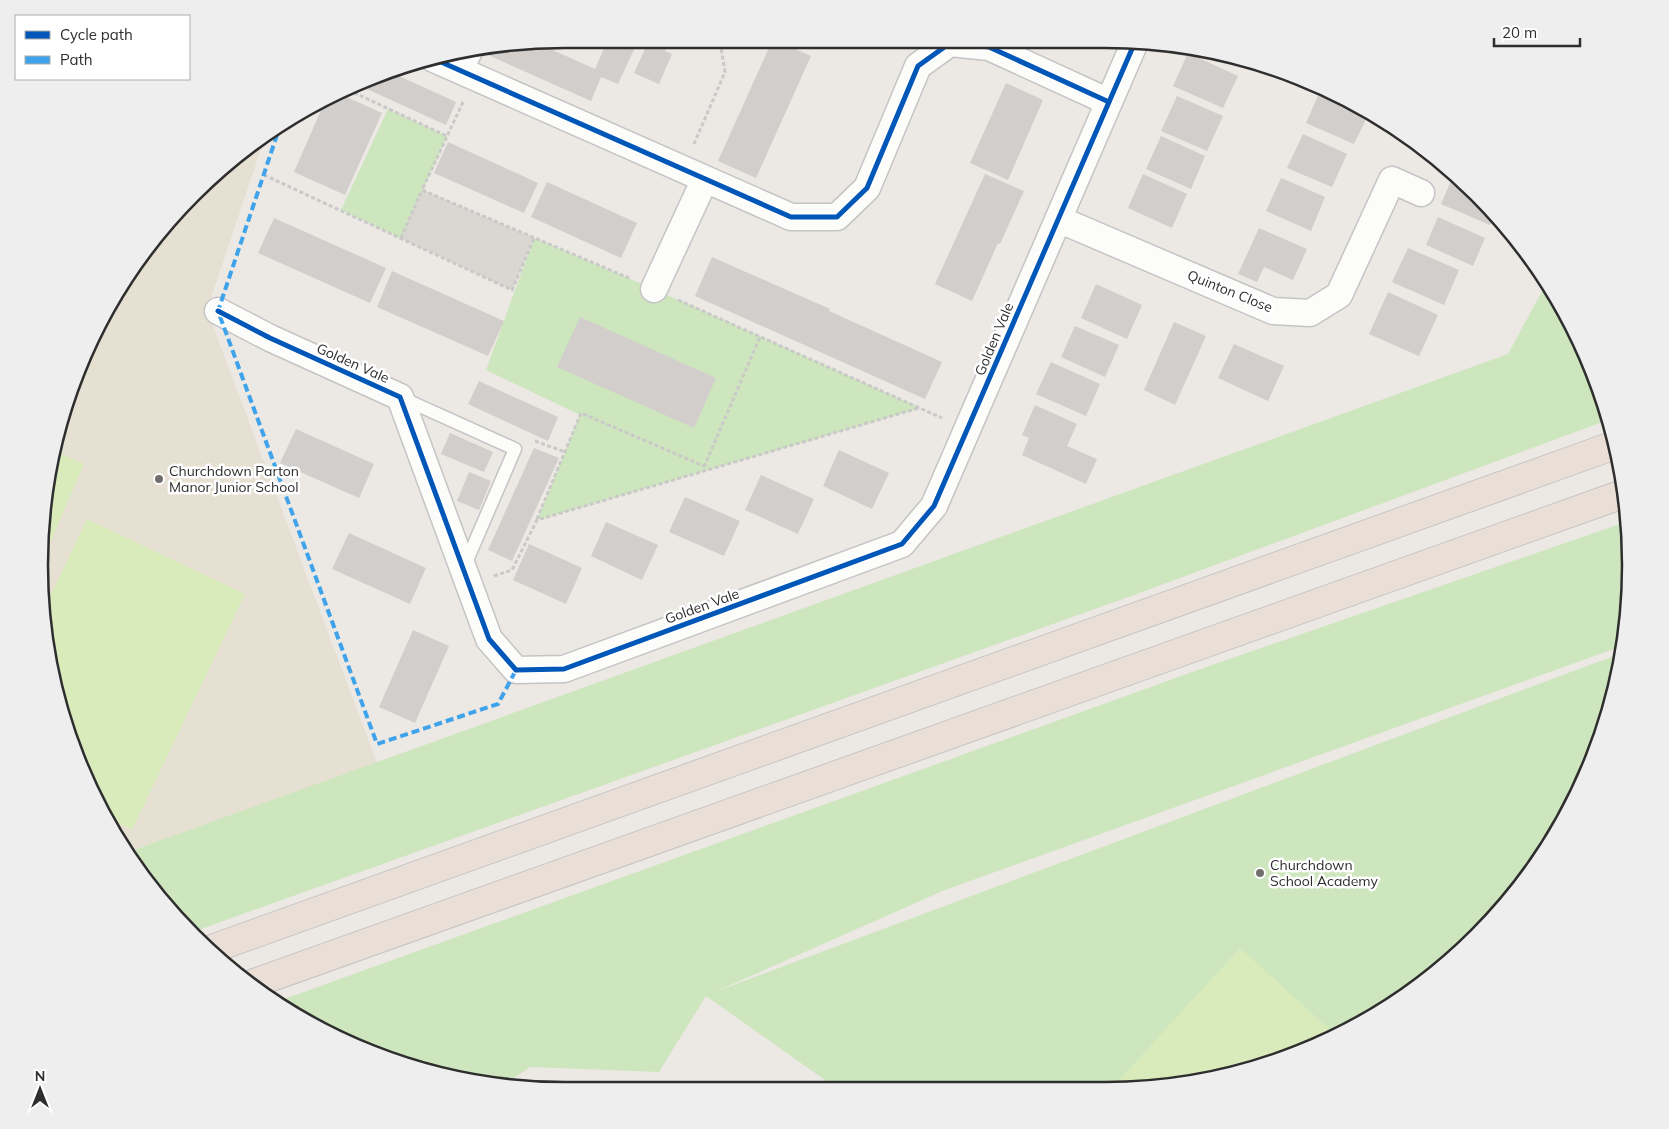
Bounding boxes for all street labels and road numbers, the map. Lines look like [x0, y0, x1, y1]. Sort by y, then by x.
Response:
street label: Quinton Close [1185, 266, 1275, 316]
street label: Golden Vale [971, 300, 1017, 378]
street label: Golden Vale [314, 339, 392, 387]
street label: Golden Vale [662, 584, 742, 628]

